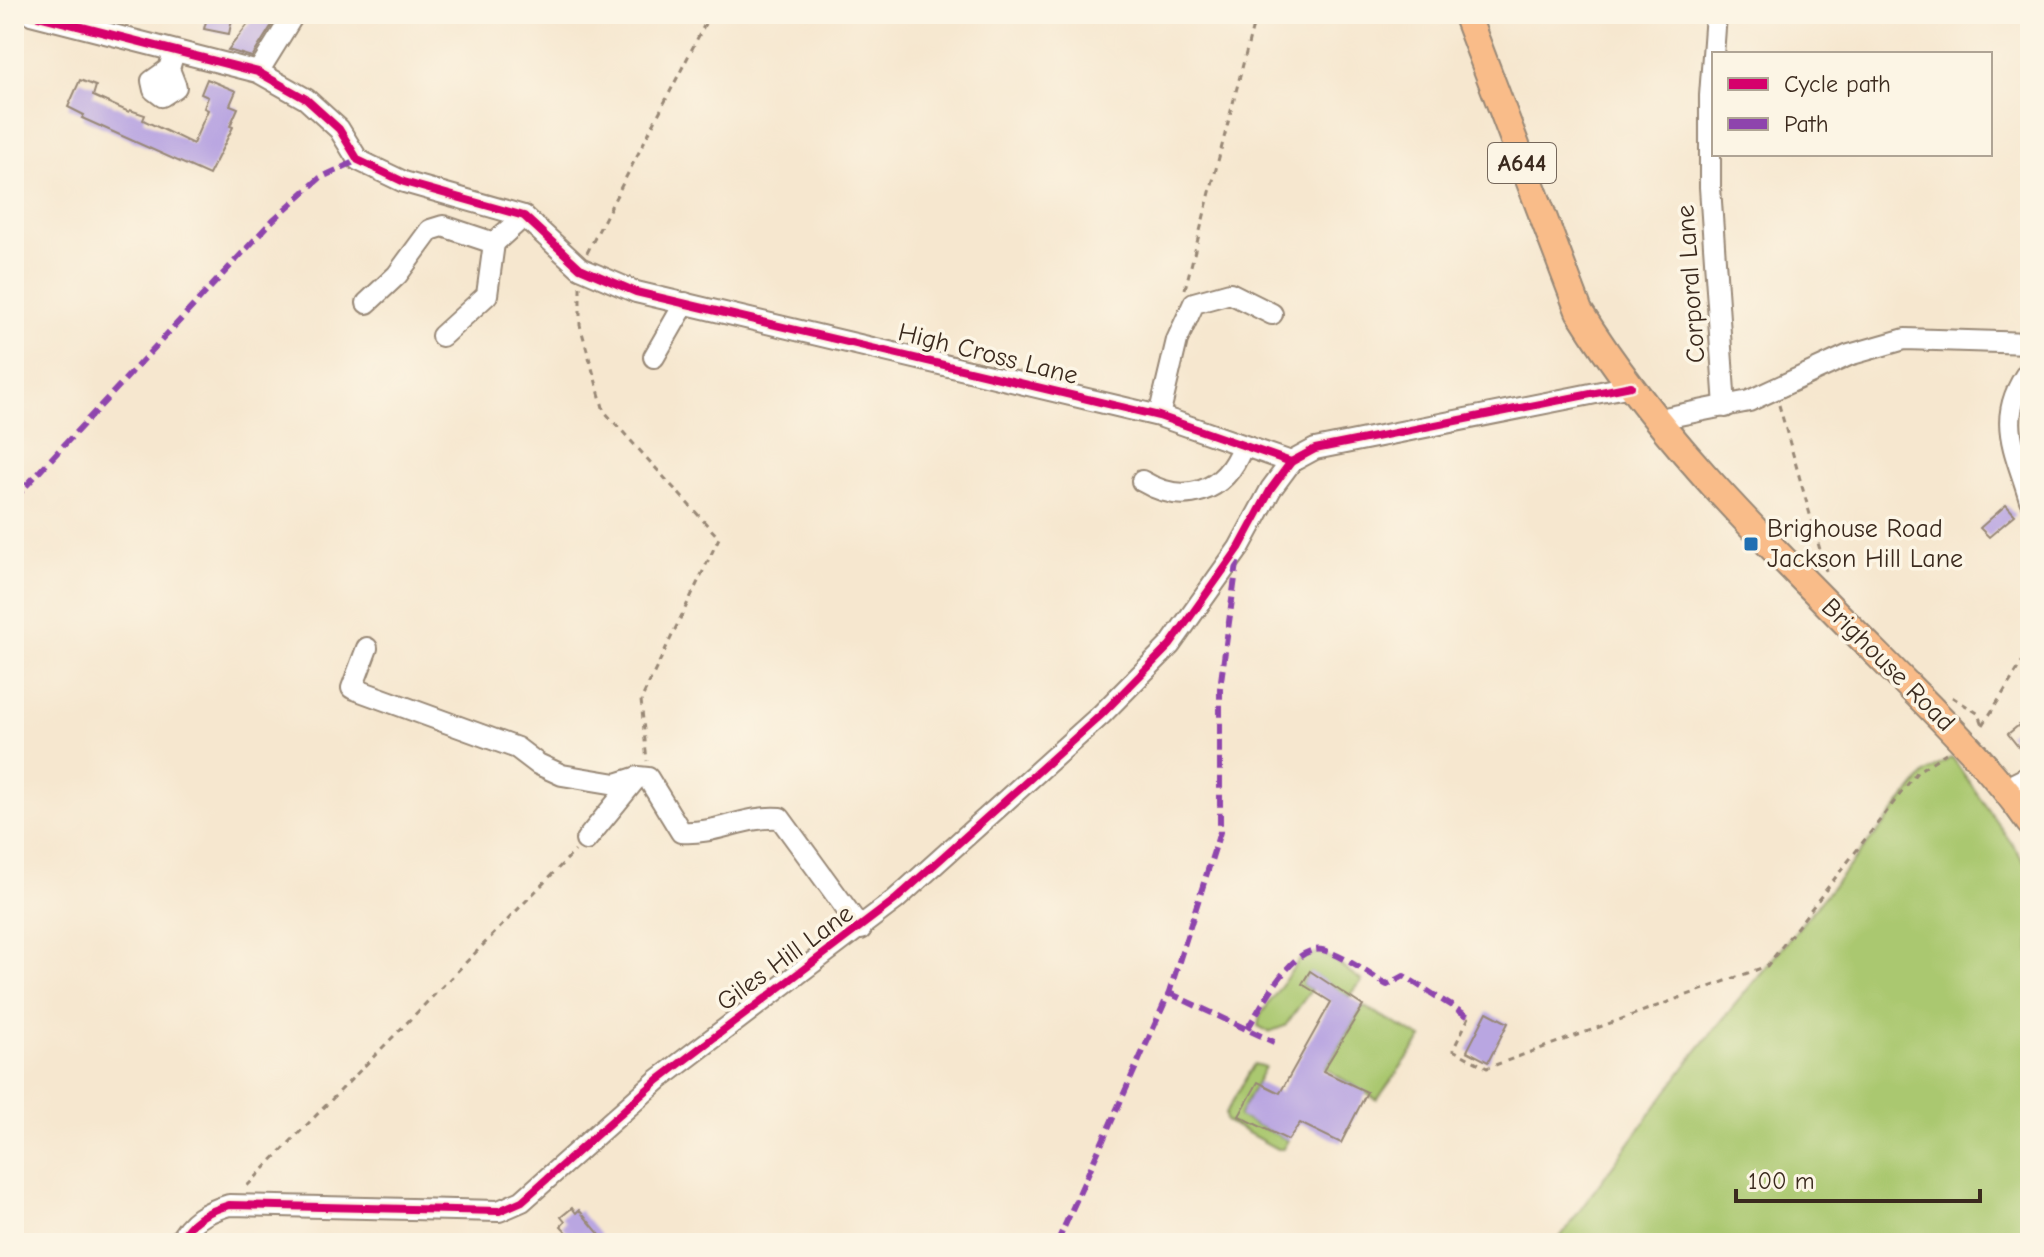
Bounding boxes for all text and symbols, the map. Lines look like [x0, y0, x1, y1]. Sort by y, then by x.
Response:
legend [1712, 52, 1992, 156]
text: Cycle path [1784, 70, 1891, 98]
text: Path [1784, 110, 1829, 138]
road number: A644 [1488, 143, 1556, 183]
street label: Corporal Lane [1671, 204, 1711, 364]
street label: High Cross Lane [895, 317, 1081, 391]
place label: Brighouse Road Jackson Hill Lane [1767, 514, 1963, 574]
marker: Brighouse Road Jackson Hill Lane [1742, 535, 1760, 553]
street label: Brighouse Road [1815, 592, 1961, 738]
street label: Giles Hill Lane [711, 899, 859, 1017]
scale bar [1736, 1153, 1980, 1203]
text: 100 m [1748, 1167, 1815, 1195]

